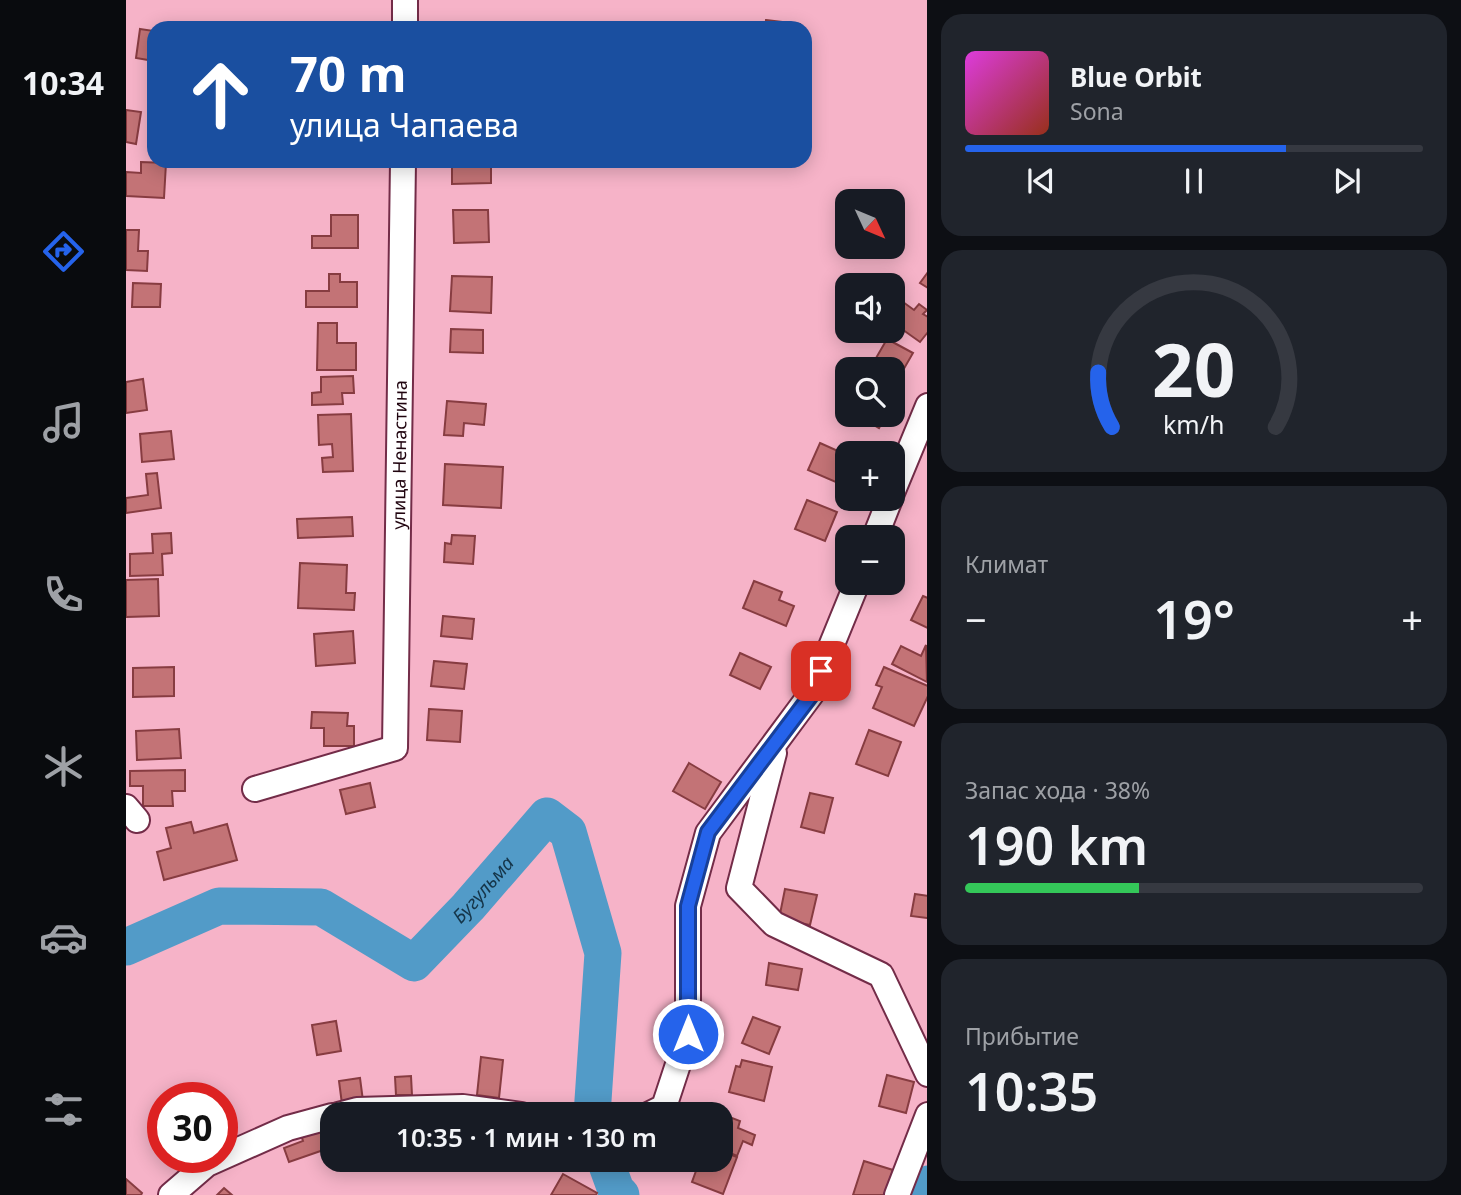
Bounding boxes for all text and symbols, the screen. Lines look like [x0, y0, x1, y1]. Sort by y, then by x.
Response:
text: 70 m [290, 40, 407, 106]
icon: ahead [175, 49, 266, 140]
text: Blue Orbit [1070, 59, 1202, 95]
text: 10:34 [22, 61, 104, 104]
text: Sona [1070, 95, 1124, 127]
text: улица Чапаева [290, 103, 519, 146]
icon: previous [1022, 162, 1060, 200]
icon: pause [1175, 162, 1213, 200]
icon: next [1328, 162, 1366, 200]
north arrow [835, 189, 905, 259]
map controls [835, 189, 905, 595]
icon: directions [39, 227, 88, 276]
button: sound [835, 273, 905, 343]
text: 20 [1152, 320, 1236, 419]
button: search [835, 357, 905, 427]
street label: улица Ненастина [386, 380, 412, 530]
icon: music [39, 398, 88, 447]
text: km/h [1163, 407, 1225, 441]
button: + [835, 441, 905, 511]
button: − [835, 525, 905, 595]
text: Климат [965, 548, 1048, 580]
icon: phone [39, 570, 88, 619]
text: 19° [1153, 583, 1235, 654]
text: − [965, 593, 987, 645]
text: + [1401, 593, 1423, 645]
pin [791, 641, 851, 701]
icon: arrive [802, 652, 840, 690]
icon: climate [39, 742, 88, 791]
text: Запас хода · 38% [965, 774, 1150, 806]
text: 190 km [965, 809, 1148, 880]
water label: Бугульма [446, 850, 520, 929]
icon: car [39, 913, 88, 962]
position arrow [651, 997, 725, 1071]
text: Прибытие [965, 1020, 1079, 1052]
text: 10:35 [965, 1055, 1098, 1126]
speed limit sign: 30 [147, 1082, 238, 1173]
icon: filters [39, 1085, 88, 1134]
text: 10:35 · 1 мин · 130 m [396, 1119, 657, 1155]

